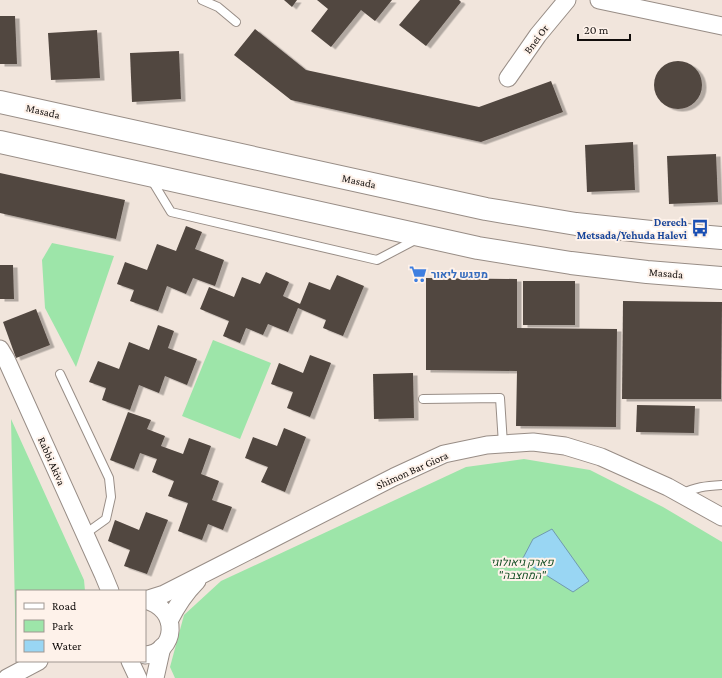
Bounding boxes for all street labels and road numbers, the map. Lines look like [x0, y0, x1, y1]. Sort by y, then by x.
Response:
street label: Bnei Or [521, 22, 551, 56]
street label: Masada [25, 101, 61, 121]
street label: Masada [341, 172, 377, 190]
street label: Masada [648, 266, 684, 280]
street label: Rabbi Akiva [36, 435, 68, 487]
street label: Shimon Bar Giora [374, 449, 450, 491]

